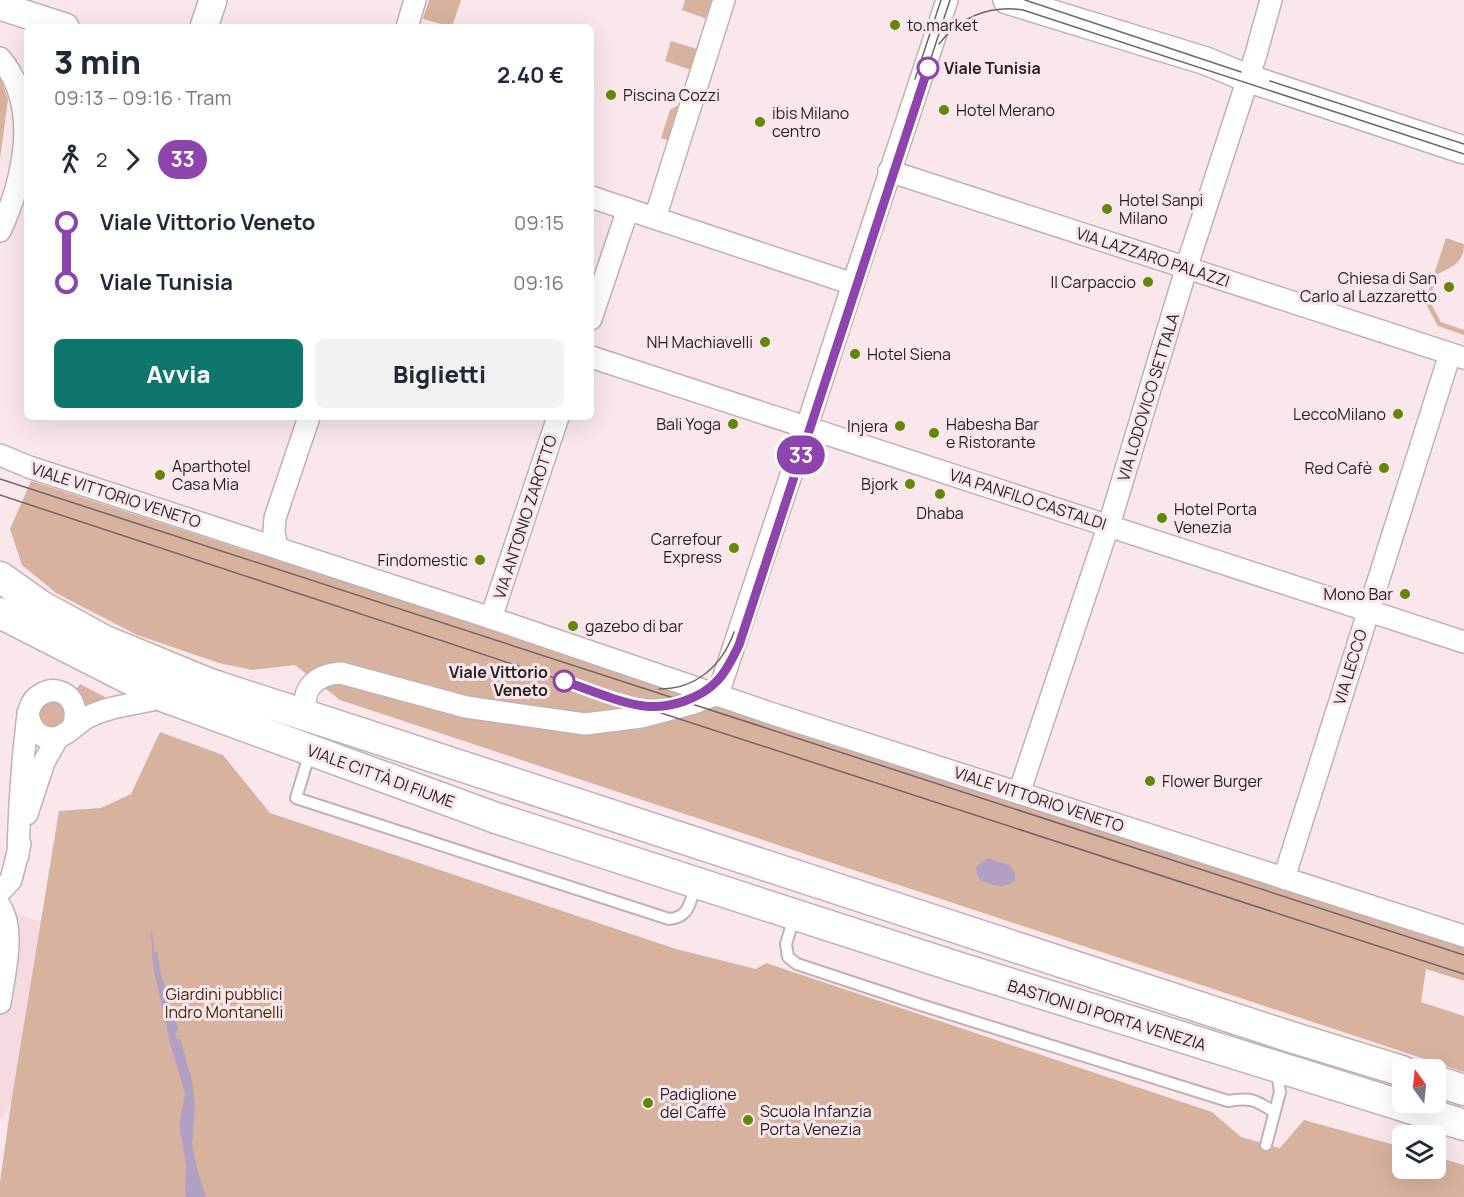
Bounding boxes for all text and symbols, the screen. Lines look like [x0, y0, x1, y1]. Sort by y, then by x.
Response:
place label: to.market [907, 14, 978, 36]
marker: to.market [888, 18, 902, 32]
text: 3 min [54, 39, 141, 84]
marker: Viale Tunisia [917, 57, 939, 79]
place label: Viale Tunisia [944, 57, 1041, 79]
text: 2.40 € [497, 60, 564, 90]
text: 09:13 – 09:16 · Tram [54, 84, 231, 111]
place label: Piscina Cozzi [623, 84, 720, 106]
marker: Piscina Cozzi [604, 88, 618, 102]
place label: Hotel Merano [956, 99, 1055, 121]
place label: ibis Milano centro [772, 102, 849, 142]
marker: Hotel Merano [937, 103, 951, 117]
marker: ibis Milano centro [753, 115, 767, 129]
icon: walk [54, 143, 87, 176]
icon: forward [116, 143, 149, 176]
text: 33 [170, 145, 195, 173]
text: 2 [96, 146, 107, 173]
place label: Hotel Sanpi Milano [1119, 189, 1203, 229]
marker: Hotel Sanpi Milano [1100, 202, 1114, 216]
text: Viale Vittorio Veneto [100, 207, 315, 237]
text: 09:15 [514, 209, 564, 236]
street label: VIA LAZZARO PALAZZI [1073, 222, 1233, 292]
text: Viale Tunisia [100, 267, 233, 297]
place label: Chiesa di San Carlo al Lazzaretto [1300, 267, 1437, 307]
text: 09:16 [513, 269, 564, 296]
place label: Il Carpaccio [1050, 271, 1136, 293]
marker: Il Carpaccio [1141, 275, 1155, 289]
marker: Chiesa di San Carlo al Lazzaretto [1442, 280, 1456, 294]
street label: VIA LODOVICO SETTALA [1112, 310, 1184, 484]
place label: NH Machiavelli [647, 331, 753, 353]
marker: NH Machiavelli [758, 335, 772, 349]
button: Avvia [54, 339, 303, 408]
button: Biglietti [315, 339, 564, 408]
place label: Hotel Siena [867, 343, 951, 365]
marker: Hotel Siena [848, 347, 862, 361]
place label: LeccoMilano [1293, 403, 1386, 425]
marker: LeccoMilano [1391, 407, 1405, 421]
place label: Bali Yoga [656, 413, 721, 435]
place label: Habesha Bar e Ristorante [946, 413, 1039, 453]
place label: Injera [847, 415, 888, 437]
marker: Bali Yoga [726, 417, 740, 431]
marker: Injera [893, 419, 907, 433]
marker: Habesha Bar e Ristorante [927, 426, 941, 440]
street label: VIA ANTONIO ZAROTTO [488, 432, 562, 602]
line badge: 33 [774, 436, 828, 474]
text: 33 [789, 441, 813, 469]
place label: Aparthotel Casa Mia [172, 455, 251, 495]
street label: VIALE VITTORIO VENETO [28, 457, 204, 533]
place label: Red Cafè [1305, 457, 1372, 479]
marker: Red Cafè [1377, 461, 1391, 475]
street label: VIA PANFILO CASTALDI [947, 463, 1109, 535]
marker: Aparthotel Casa Mia [153, 468, 167, 482]
place label: Bjork [861, 473, 899, 495]
marker: Bjork [903, 477, 917, 491]
marker: Dhaba [933, 487, 947, 501]
place label: Hotel Porta Venezia [1174, 498, 1257, 538]
place label: Dhaba [916, 502, 964, 524]
marker: Hotel Porta Venezia [1155, 511, 1169, 525]
place label: Carrefour Express [651, 528, 722, 568]
marker: Carrefour Express [727, 541, 741, 555]
place label: Findomestic [378, 549, 468, 571]
marker: Findomestic [473, 553, 487, 567]
place label: Mono Bar [1324, 583, 1393, 605]
marker: Mono Bar [1398, 587, 1412, 601]
place label: gazebo di bar [585, 615, 683, 637]
marker: gazebo di bar [566, 619, 580, 633]
street label: VIA LECCO [1328, 626, 1372, 708]
place label: Viale Vittorio Veneto [449, 661, 548, 701]
marker: Viale Vittorio Veneto [553, 670, 575, 692]
street label: VIALE CITTÀ DI FIUME [304, 739, 458, 813]
street label: VIALE VITTORIO VENETO [951, 761, 1127, 837]
place label: Flower Burger [1162, 770, 1263, 792]
marker: Flower Burger [1143, 774, 1157, 788]
street label: BASTIONI DI PORTA VENEZIA [1005, 974, 1209, 1056]
park label: Giardini pubblici Indro Montanelli [165, 983, 283, 1023]
north arrow [1392, 1059, 1446, 1113]
map controls [1392, 1059, 1446, 1179]
place label: Padiglione del Caffè [660, 1083, 737, 1123]
marker: Padiglione del Caffè [641, 1096, 655, 1110]
place label: Scuola Infanzia Porta Venezia [760, 1100, 872, 1140]
marker: Scuola Infanzia Porta Venezia [741, 1113, 755, 1127]
button: layers [1392, 1125, 1446, 1179]

